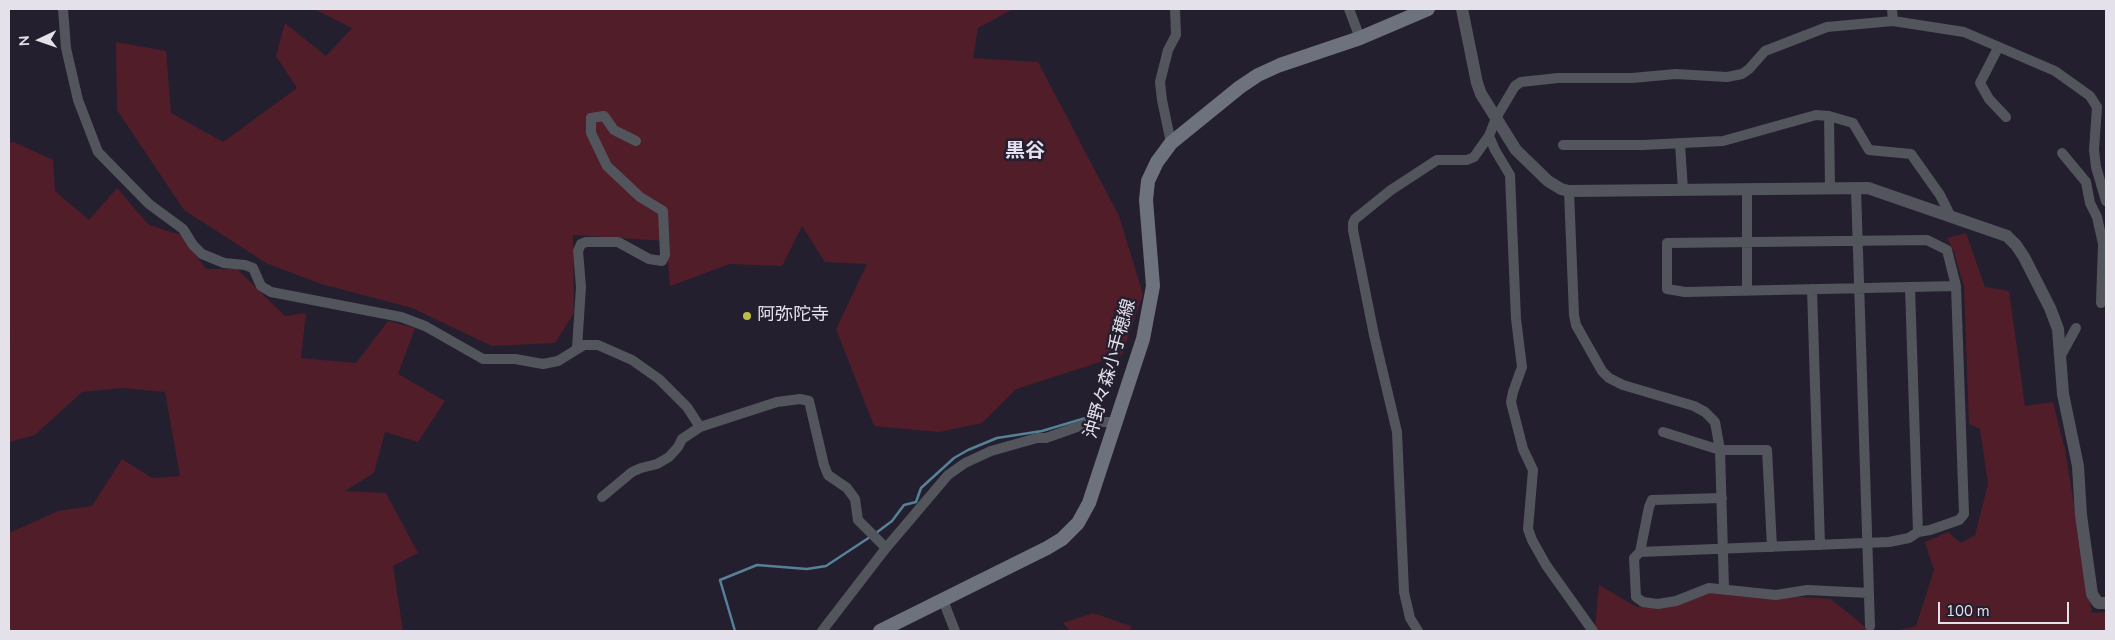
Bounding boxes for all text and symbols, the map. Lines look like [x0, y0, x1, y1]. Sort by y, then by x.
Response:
north arrow [15, 15, 65, 65]
text: N [15, 35, 34, 47]
district label: 黒谷 [1005, 140, 1045, 164]
street label: 沖野々森小手穂線 [1081, 297, 1141, 441]
place label: 阿弥陀寺 [757, 305, 829, 327]
marker: 阿弥陀寺 [741, 310, 753, 322]
scale bar [1940, 592, 2071, 624]
text: 100 m [1946, 601, 1990, 621]

